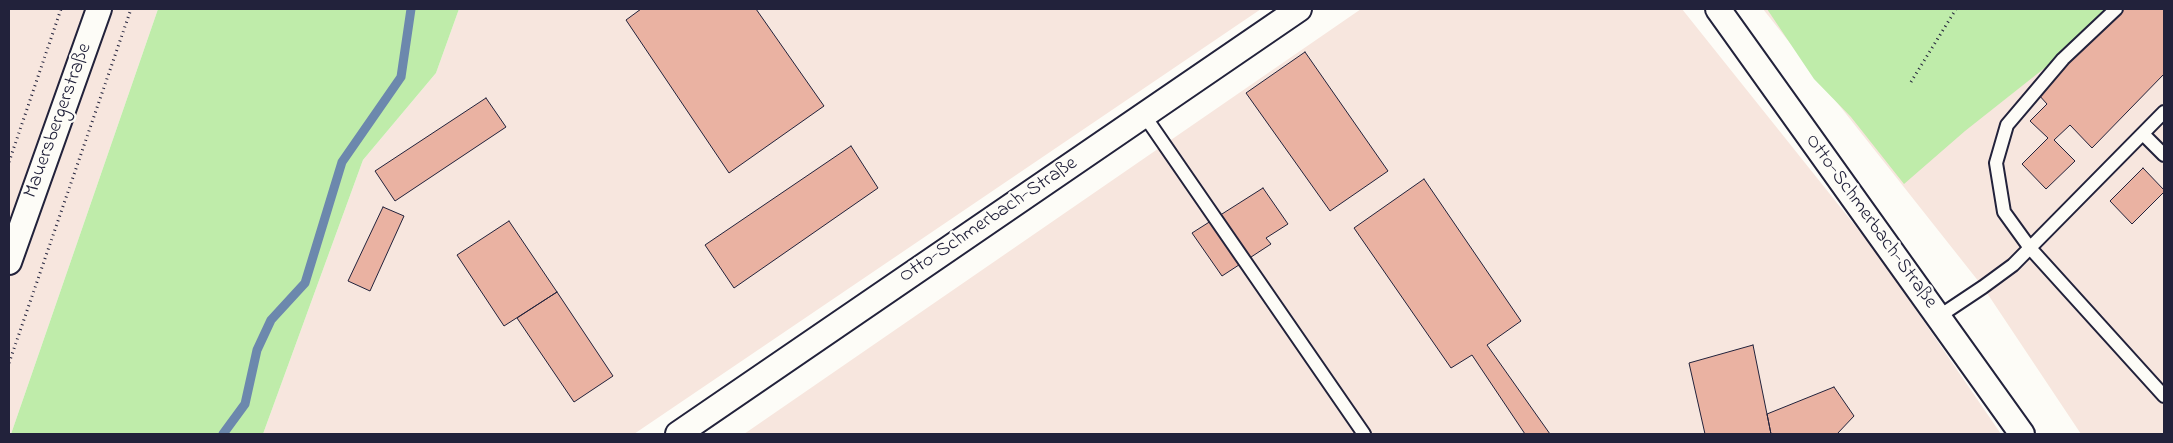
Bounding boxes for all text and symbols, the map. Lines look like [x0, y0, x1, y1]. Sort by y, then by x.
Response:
street label: Mauersbergerstraße [20, 40, 98, 202]
street label: Otto-Schmerbach-Straße [1799, 130, 1941, 314]
street label: Otto-Schmerbach-Straße [895, 152, 1083, 290]

